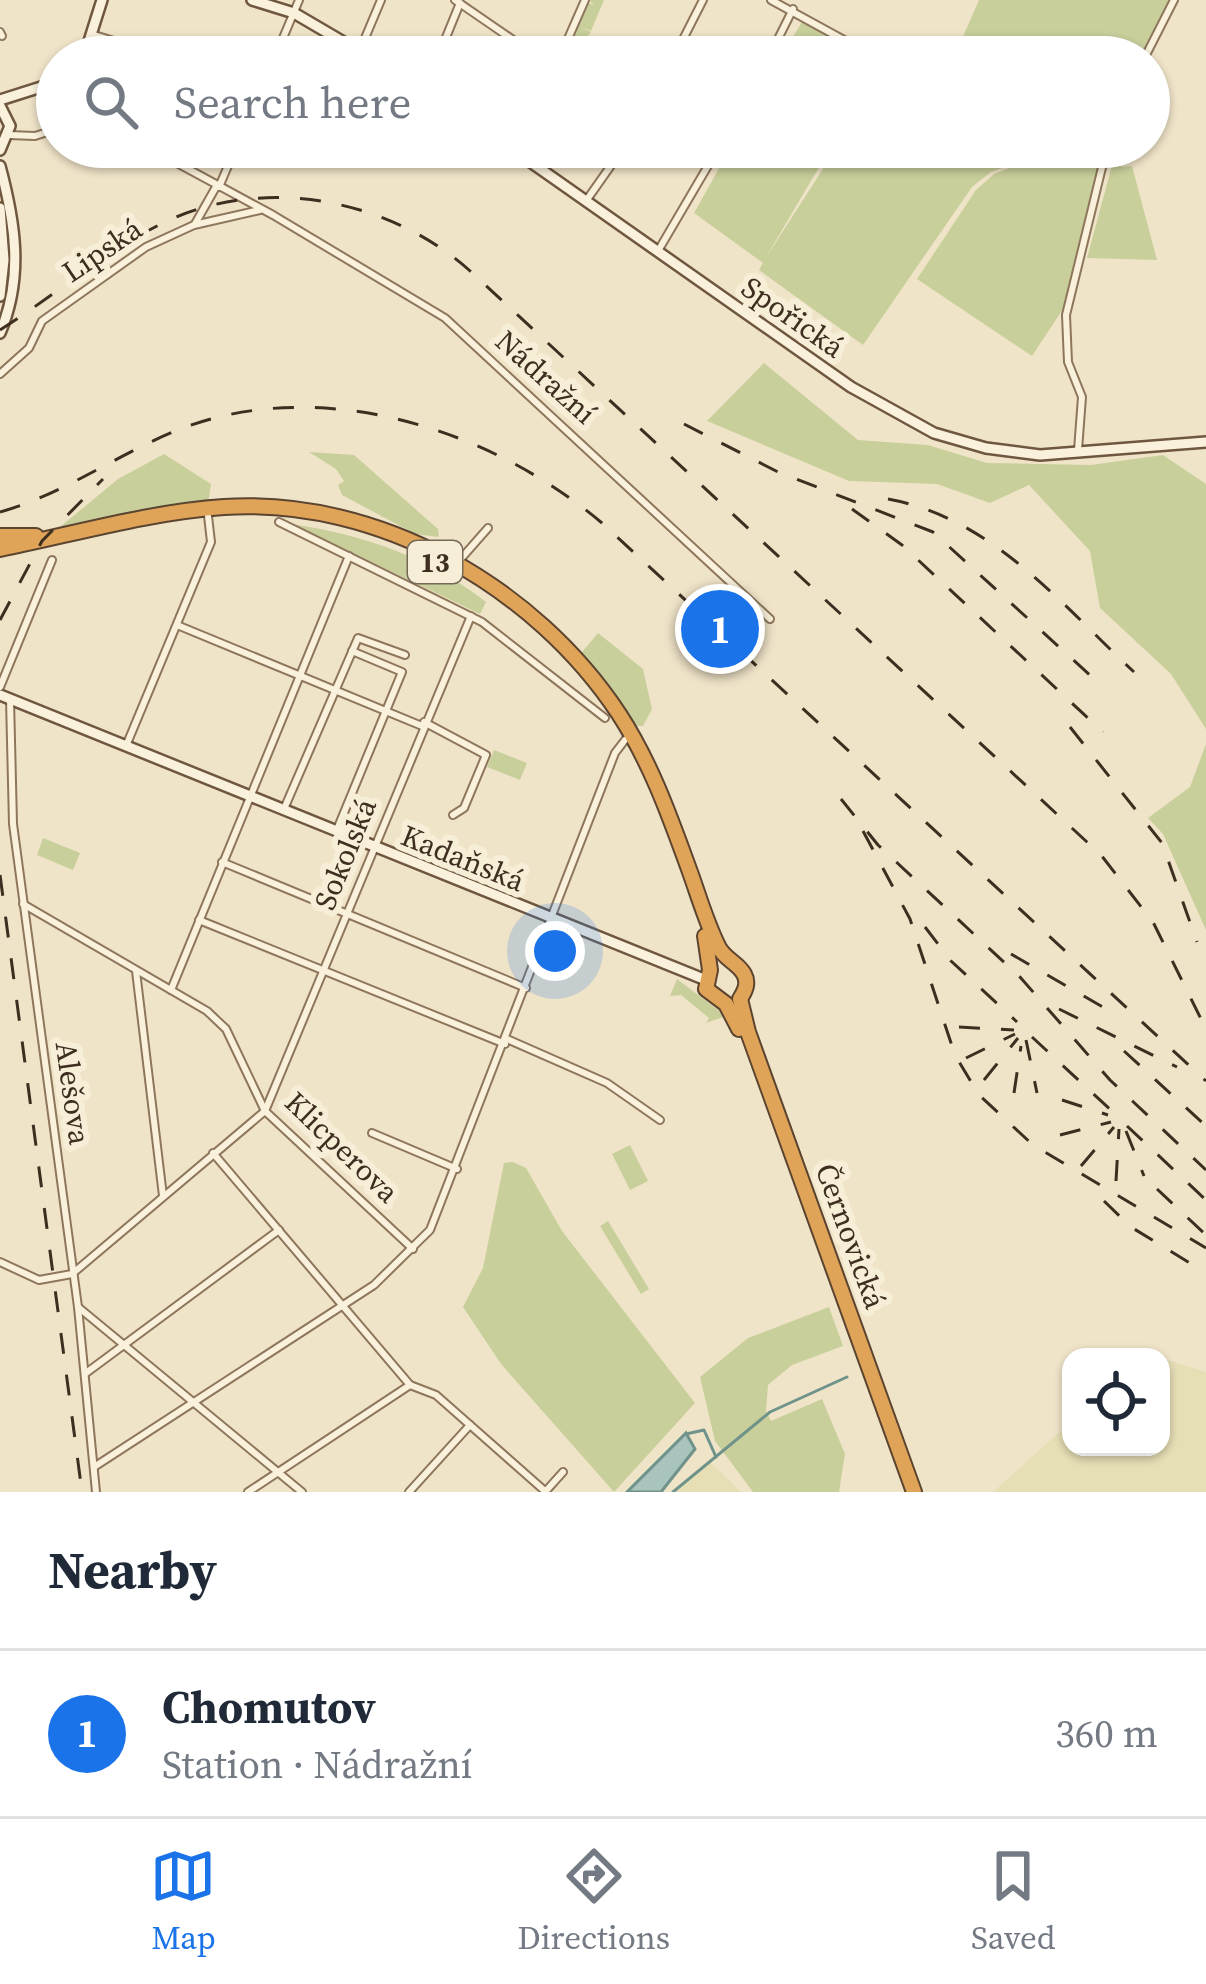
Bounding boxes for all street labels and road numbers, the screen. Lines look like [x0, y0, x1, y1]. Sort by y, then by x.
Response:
street label: Lipská [54, 208, 151, 292]
street label: Spořická [733, 267, 853, 368]
street label: Nádražní [487, 321, 605, 433]
road number: 13 [408, 541, 462, 583]
street label: Sokolská [304, 791, 386, 916]
street label: Kadaňská [395, 815, 531, 902]
street label: Alešova [45, 1039, 101, 1148]
street label: Klicperova [276, 1082, 408, 1212]
street label: Černovická [806, 1158, 896, 1315]

